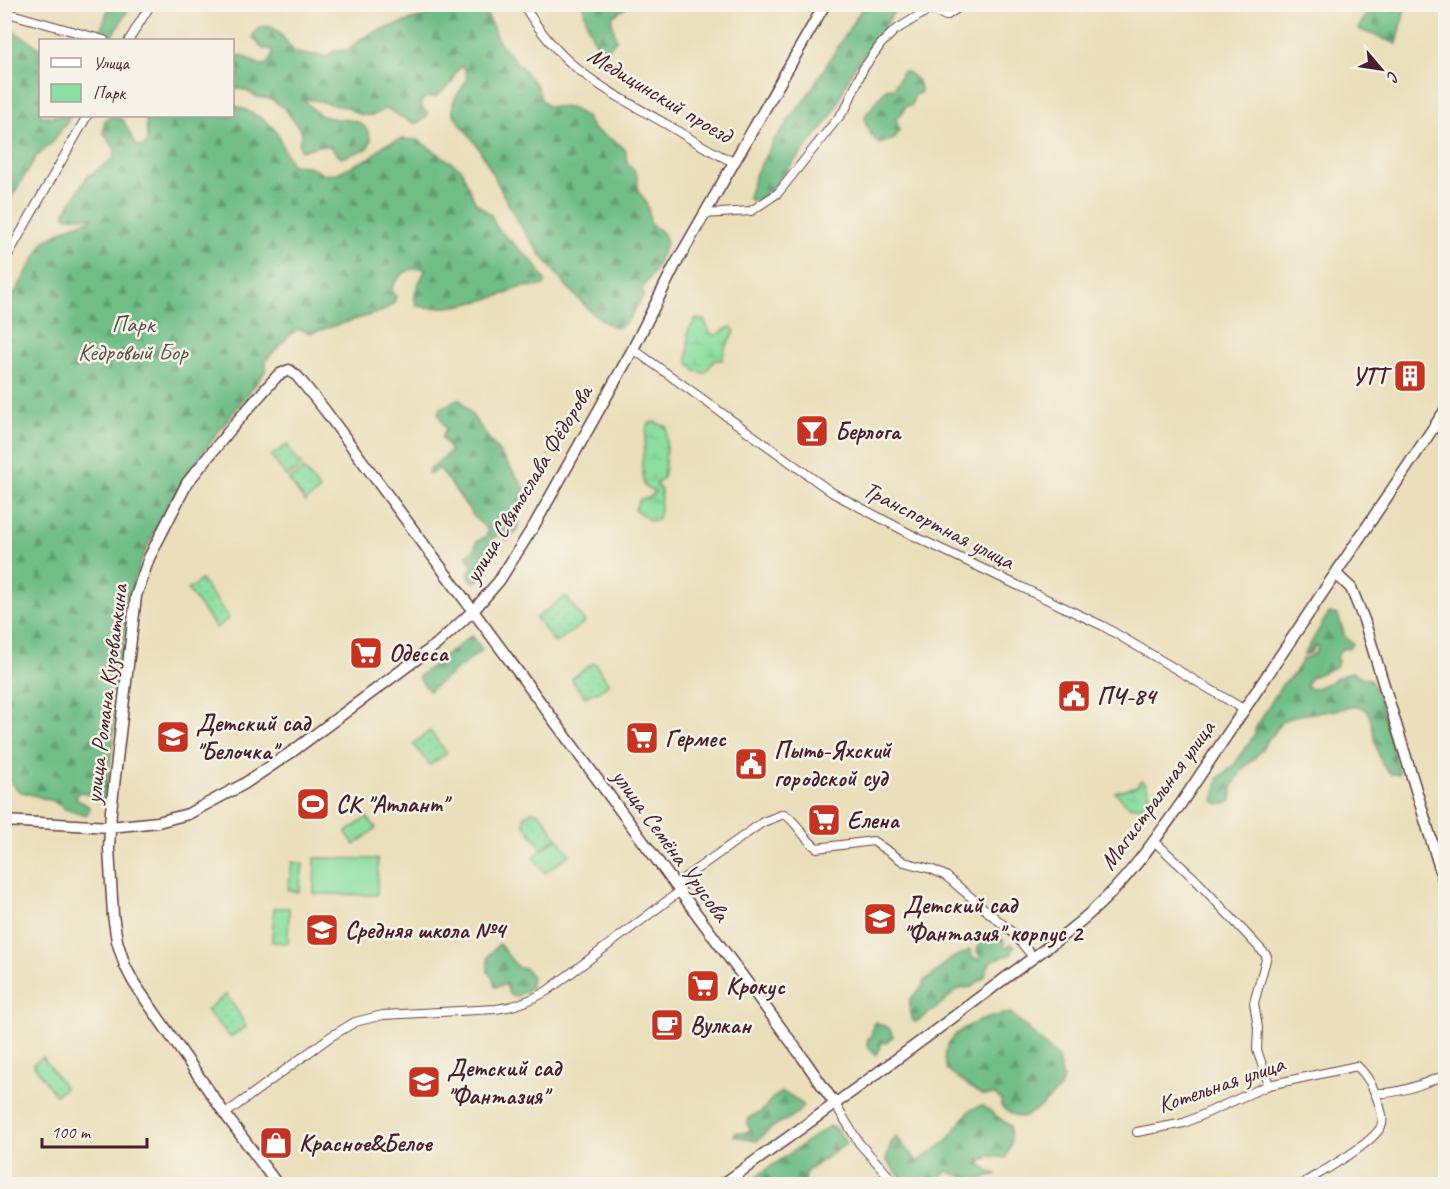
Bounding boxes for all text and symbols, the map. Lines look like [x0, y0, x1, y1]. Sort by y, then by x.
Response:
legend [39, 39, 234, 117]
north arrow [1351, 39, 1411, 99]
street label: Медицинский проезд [582, 40, 740, 151]
text: Улица [93, 52, 130, 74]
text: С [1382, 68, 1404, 86]
text: Парк [93, 82, 127, 104]
park label: Парк Кедровый Бор [78, 309, 189, 367]
building icon: УТТ [1392, 358, 1428, 394]
place label: УТТ [1352, 361, 1393, 391]
street label: улица Святослава Фёдорова [456, 378, 600, 590]
bar icon: Берлога [794, 413, 830, 449]
place label: Берлога [835, 416, 903, 446]
street label: Транспортная улица [858, 474, 1021, 577]
street label: улица Романа Кузоваткина [77, 581, 134, 807]
supermarket icon: Одесса [348, 635, 384, 671]
place label: Одесса [389, 638, 449, 668]
public building icon: ПЧ-84 [1056, 678, 1092, 714]
place label: ПЧ-84 [1097, 681, 1158, 711]
place label: Детский сад "Белочка" [196, 708, 312, 766]
street label: Магистральная улица [1093, 713, 1222, 876]
school or university icon: Детский сад "Белочка" [155, 719, 191, 755]
supermarket icon: Гермес [624, 720, 660, 756]
place label: Гермес [665, 723, 727, 753]
place label: Пыть-Яхский городской суд [774, 735, 893, 793]
public building icon: Пыть-Яхский городской суд [733, 746, 769, 782]
street label: улица Семёна Урусова [604, 761, 737, 929]
sports icon: СК "Атлант" [295, 786, 331, 822]
place label: СК "Атлант" [336, 789, 452, 819]
supermarket icon: Елена [806, 802, 842, 838]
place label: Елена [847, 805, 900, 835]
place label: Детский сад "Фантазия" корпус 2 [903, 890, 1084, 948]
school or university icon: Детский сад "Фантазия" корпус 2 [862, 901, 898, 937]
school or university icon: Средняя школа №4 [304, 912, 340, 948]
place label: Средняя школа №4 [345, 915, 508, 945]
supermarket icon: Крокус [685, 968, 721, 1004]
place label: Крокус [726, 971, 786, 1001]
cafe icon: Вулкан [649, 1007, 685, 1043]
place label: Вулкан [690, 1010, 753, 1040]
street label: Котельная улица [1154, 1048, 1290, 1120]
place label: Детский сад "Фантазия" [447, 1053, 563, 1111]
school or university icon: Детский сад "Фантазия" [406, 1064, 442, 1100]
scale bar [42, 1111, 147, 1149]
text: 100 m [51, 1121, 92, 1143]
shop icon: Красное&Белое [258, 1125, 294, 1161]
place label: Красное&Белое [299, 1128, 434, 1158]

